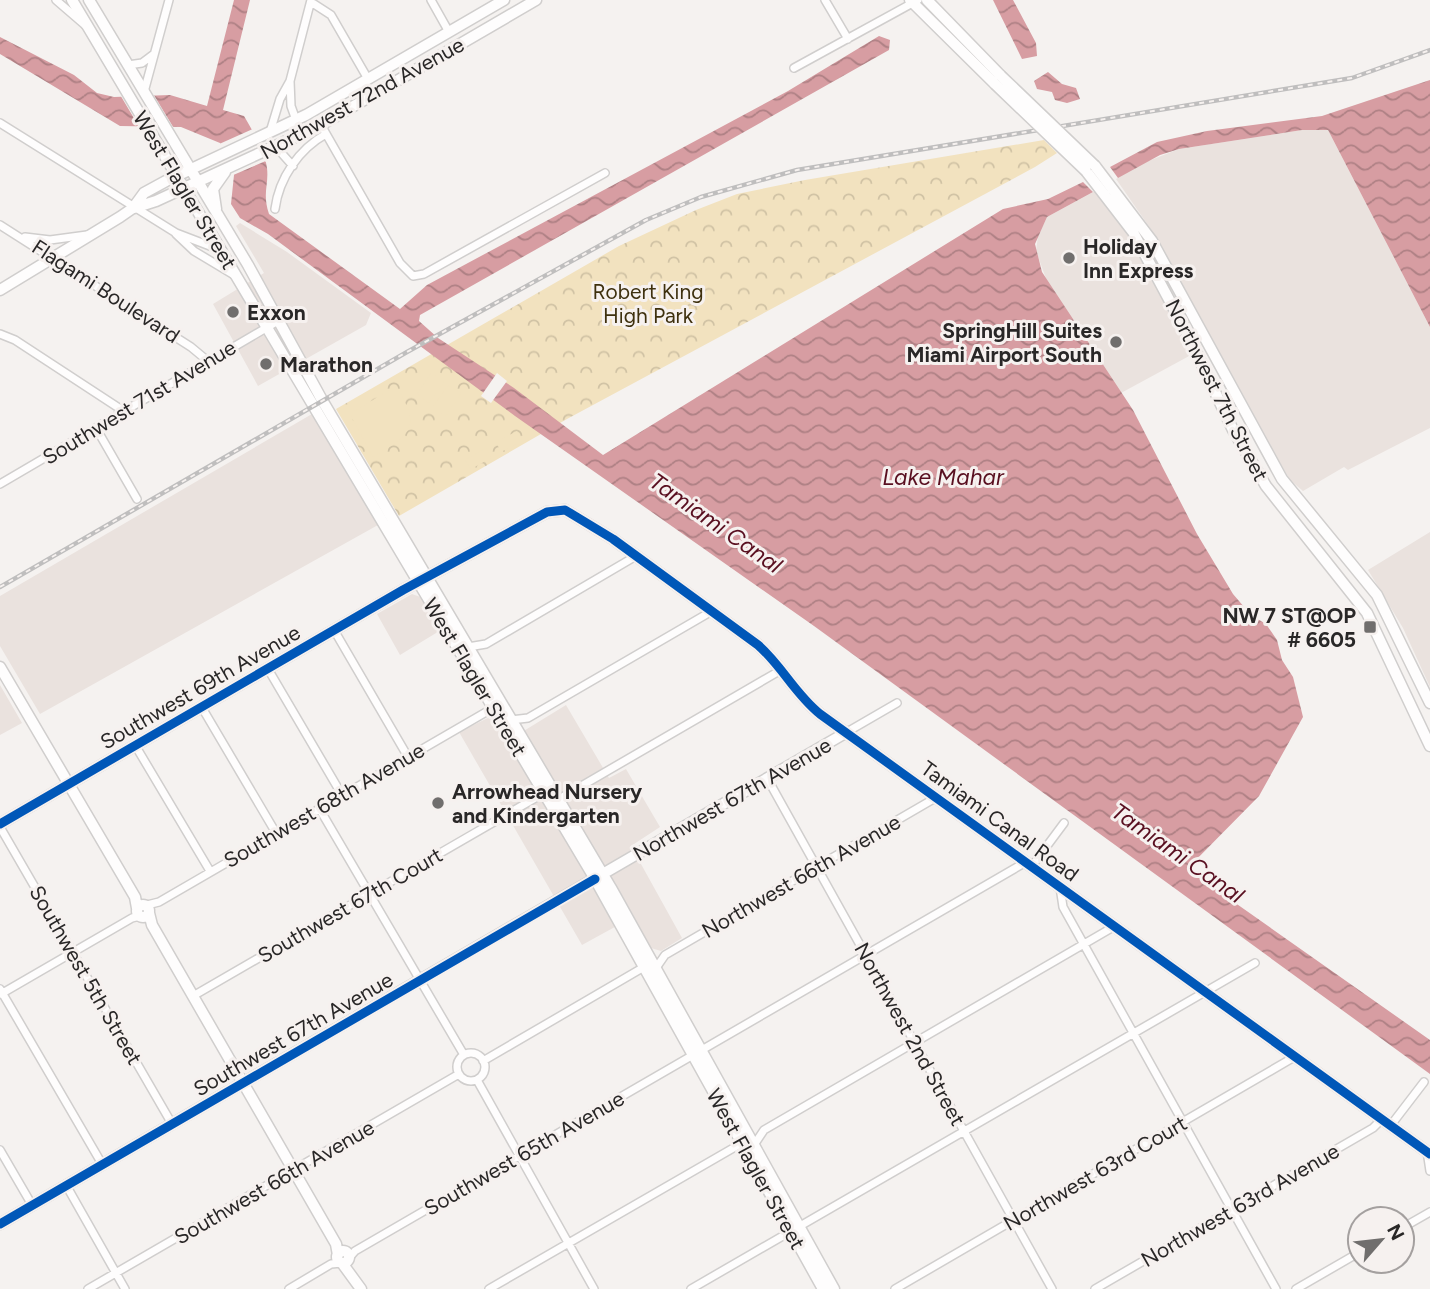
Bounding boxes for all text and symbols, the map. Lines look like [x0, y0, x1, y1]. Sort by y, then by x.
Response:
street label: Northwest 72nd Avenue [256, 32, 468, 164]
street label: West Flagler Street [128, 106, 242, 274]
street label: Flagami Boulevard [27, 234, 185, 348]
place label: Holiday Inn Express [1083, 234, 1194, 283]
marker: Holiday Inn Express [1061, 250, 1077, 266]
park label: Robert King High Park [592, 279, 704, 328]
street label: Northwest 7th Street [1160, 295, 1274, 485]
place label: Exxon [247, 300, 306, 325]
marker: Exxon [225, 304, 241, 320]
place label: SpringHill Suites Miami Airport South [907, 318, 1102, 367]
street label: Southwest 71st Avenue [38, 334, 240, 470]
marker: SpringHill Suites Miami Airport South [1108, 334, 1124, 350]
place label: Marathon [280, 352, 373, 377]
marker: Marathon [258, 356, 274, 372]
water label: Lake Mahar [882, 463, 1005, 491]
water label: Tamiami Canal [644, 467, 788, 580]
street label: West Flagler Street [418, 593, 532, 761]
place label: NW 7 ST@OP # 6605 [1222, 603, 1356, 652]
marker: NW 7 ST@OP # 6605 [1362, 619, 1378, 635]
street label: Southwest 69th Avenue [96, 620, 304, 754]
street label: Northwest 67th Avenue [628, 732, 836, 866]
street label: Southwest 68th Avenue [219, 737, 429, 873]
street label: Tamiami Canal Road [916, 755, 1084, 887]
place label: Arrowhead Nursery and Kindergarten [452, 779, 643, 828]
marker: Arrowhead Nursery and Kindergarten [430, 795, 446, 811]
water label: Tamiami Canal [1106, 797, 1250, 910]
street label: Northwest 66th Avenue [697, 809, 905, 943]
street label: Southwest 67th Court [253, 842, 447, 968]
street label: Southwest 5th Street [25, 881, 148, 1069]
street label: Northwest 2nd Street [849, 938, 971, 1130]
street label: Southwest 67th Avenue [189, 967, 397, 1101]
street label: West Flagler Street [701, 1084, 811, 1254]
street label: Southwest 65th Avenue [420, 1085, 628, 1221]
street label: Northwest 63rd Court [999, 1110, 1191, 1236]
street label: Southwest 66th Avenue [170, 1115, 378, 1249]
street label: Northwest 63rd Avenue [1137, 1138, 1343, 1272]
north arrow [1346, 1205, 1416, 1275]
text: N [1382, 1220, 1409, 1244]

